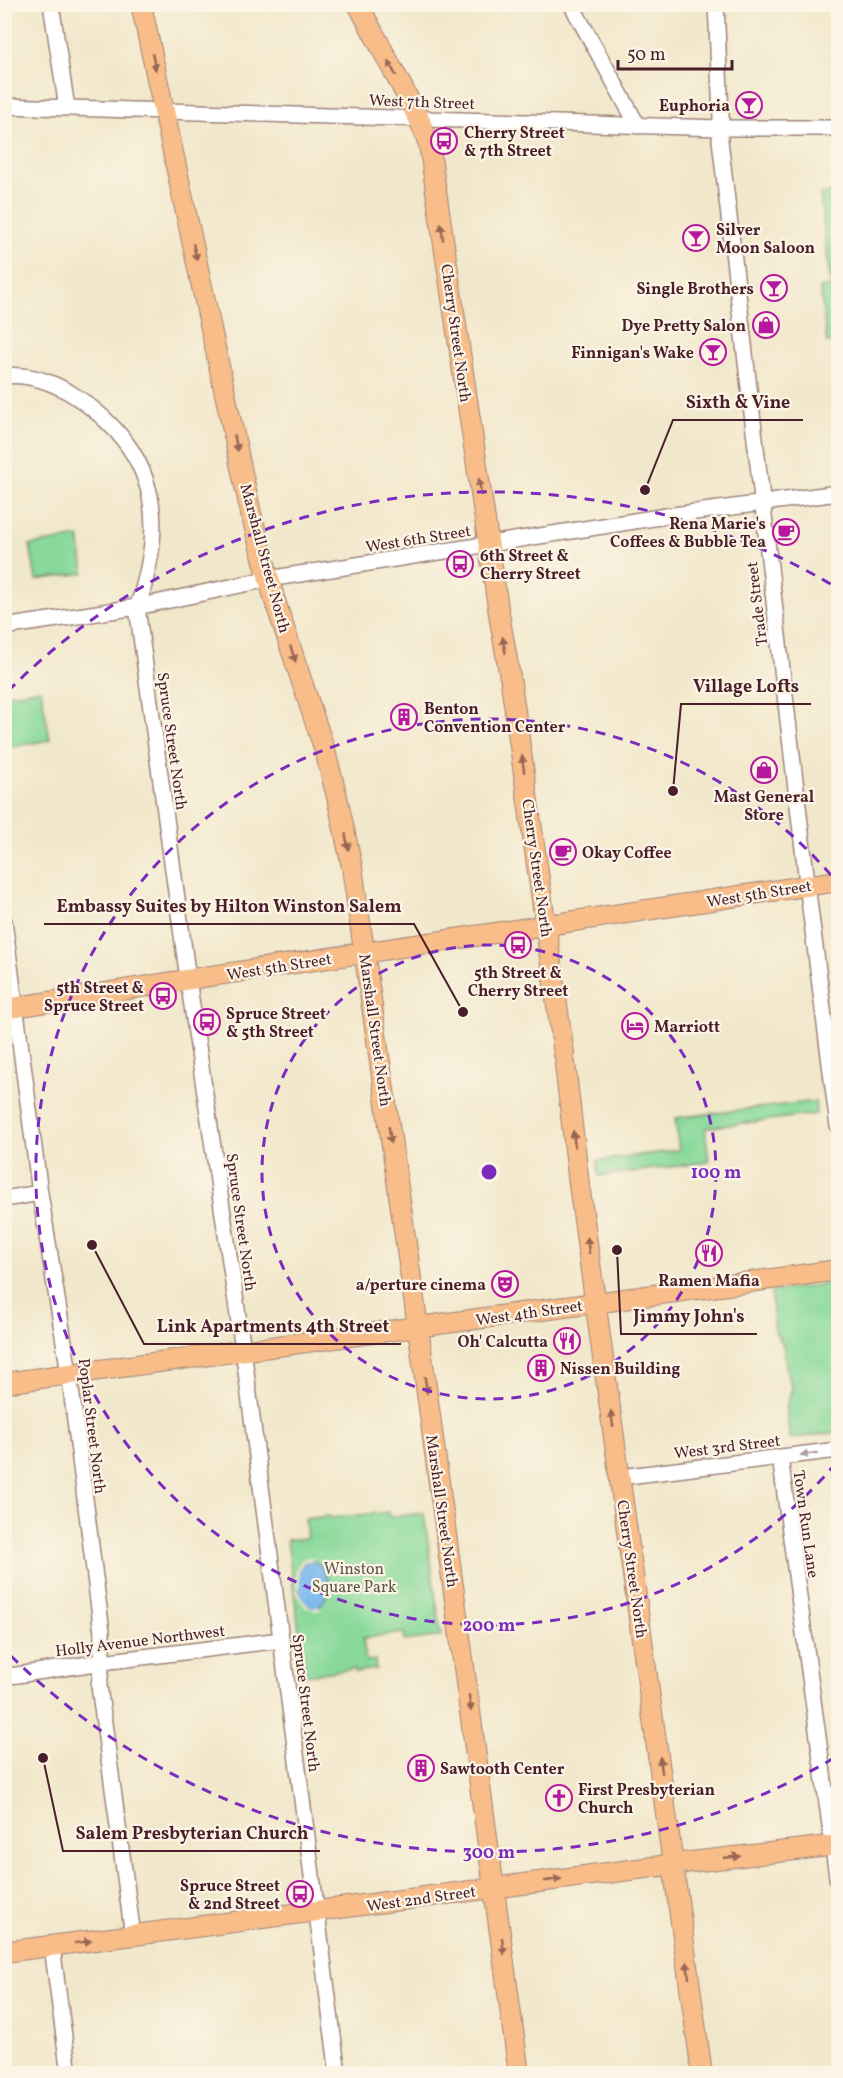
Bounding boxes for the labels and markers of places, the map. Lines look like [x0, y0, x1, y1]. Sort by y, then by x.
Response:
bar icon: Euphoria [734, 90, 764, 120]
place label: Euphoria [659, 96, 730, 118]
place label: Cherry Street & 7th Street [464, 123, 565, 163]
bus stop icon: Cherry Street & 7th Street [429, 126, 459, 156]
place label: Silver Moon Saloon [716, 220, 815, 260]
bar icon: Silver Moon Saloon [681, 223, 711, 253]
bar icon: Single Brothers [759, 273, 789, 303]
place label: Single Brothers [636, 279, 754, 301]
shop icon: Dye Pretty Salon [751, 310, 781, 340]
place label: Dye Pretty Salon [622, 316, 746, 338]
bar icon: Finnigan's Wake [698, 337, 728, 367]
place label: Finnigan's Wake [571, 343, 694, 365]
callout: Sixth & Vine [673, 384, 803, 420]
place label: Rena Marie's Coffees & Bubble Tea [610, 514, 766, 554]
cafe icon: Rena Marie's Coffees & Bubble Tea [771, 517, 801, 547]
place label: 6th Street & Cherry Street [480, 546, 581, 586]
bus stop icon: 6th Street & Cherry Street [445, 549, 475, 579]
callout: Village Lofts [681, 668, 811, 704]
place label: Benton Convention Center [424, 699, 566, 739]
building icon: Benton Convention Center [389, 702, 419, 732]
shop icon: Mast General Store [749, 755, 779, 785]
place label: Mast General Store [714, 787, 815, 827]
cafe icon: Okay Coffee [548, 837, 578, 867]
place label: Okay Coffee [582, 843, 672, 865]
callout: Embassy Suites by Hilton Winston Salem [44, 888, 414, 924]
bus stop icon: 5th Street & Cherry Street [503, 930, 533, 960]
place label: 5th Street & Cherry Street [468, 963, 568, 1003]
place label: 5th Street & Spruce Street [44, 978, 144, 1018]
bus stop icon: 5th Street & Spruce Street [148, 981, 178, 1011]
place label: Spruce Street & 5th Street [226, 1004, 326, 1044]
bus stop icon: Spruce Street & 5th Street [192, 1007, 222, 1037]
hotel icon: Marriott [620, 1011, 650, 1041]
place label: Marriott [654, 1017, 720, 1039]
centre of rings [479, 1162, 499, 1182]
restaurant icon: Ramen Mafia [694, 1238, 724, 1268]
theatre icon: a/perture cinema [490, 1269, 520, 1299]
place label: Ramen Mafia [658, 1271, 760, 1293]
place label: a/perture cinema [356, 1275, 486, 1297]
callout: Jimmy John's [621, 1298, 757, 1334]
callout: Link Apartments 4th Street [144, 1308, 401, 1344]
restaurant icon: Oh' Calcutta [552, 1326, 582, 1356]
place label: Oh' Calcutta [457, 1332, 548, 1354]
building icon: Nissen Building [526, 1353, 556, 1383]
place label: Nissen Building [560, 1359, 680, 1381]
building icon: Sawtooth Center [406, 1753, 436, 1783]
place label: Sawtooth Center [440, 1759, 565, 1781]
place label: First Presbyterian Church [578, 1780, 715, 1820]
church icon: First Presbyterian Church [544, 1783, 574, 1813]
callout: Salem Presbyterian Church [63, 1815, 320, 1851]
place label: Spruce Street & 2nd Street [180, 1876, 280, 1916]
bus stop icon: Spruce Street & 2nd Street [285, 1879, 315, 1909]

